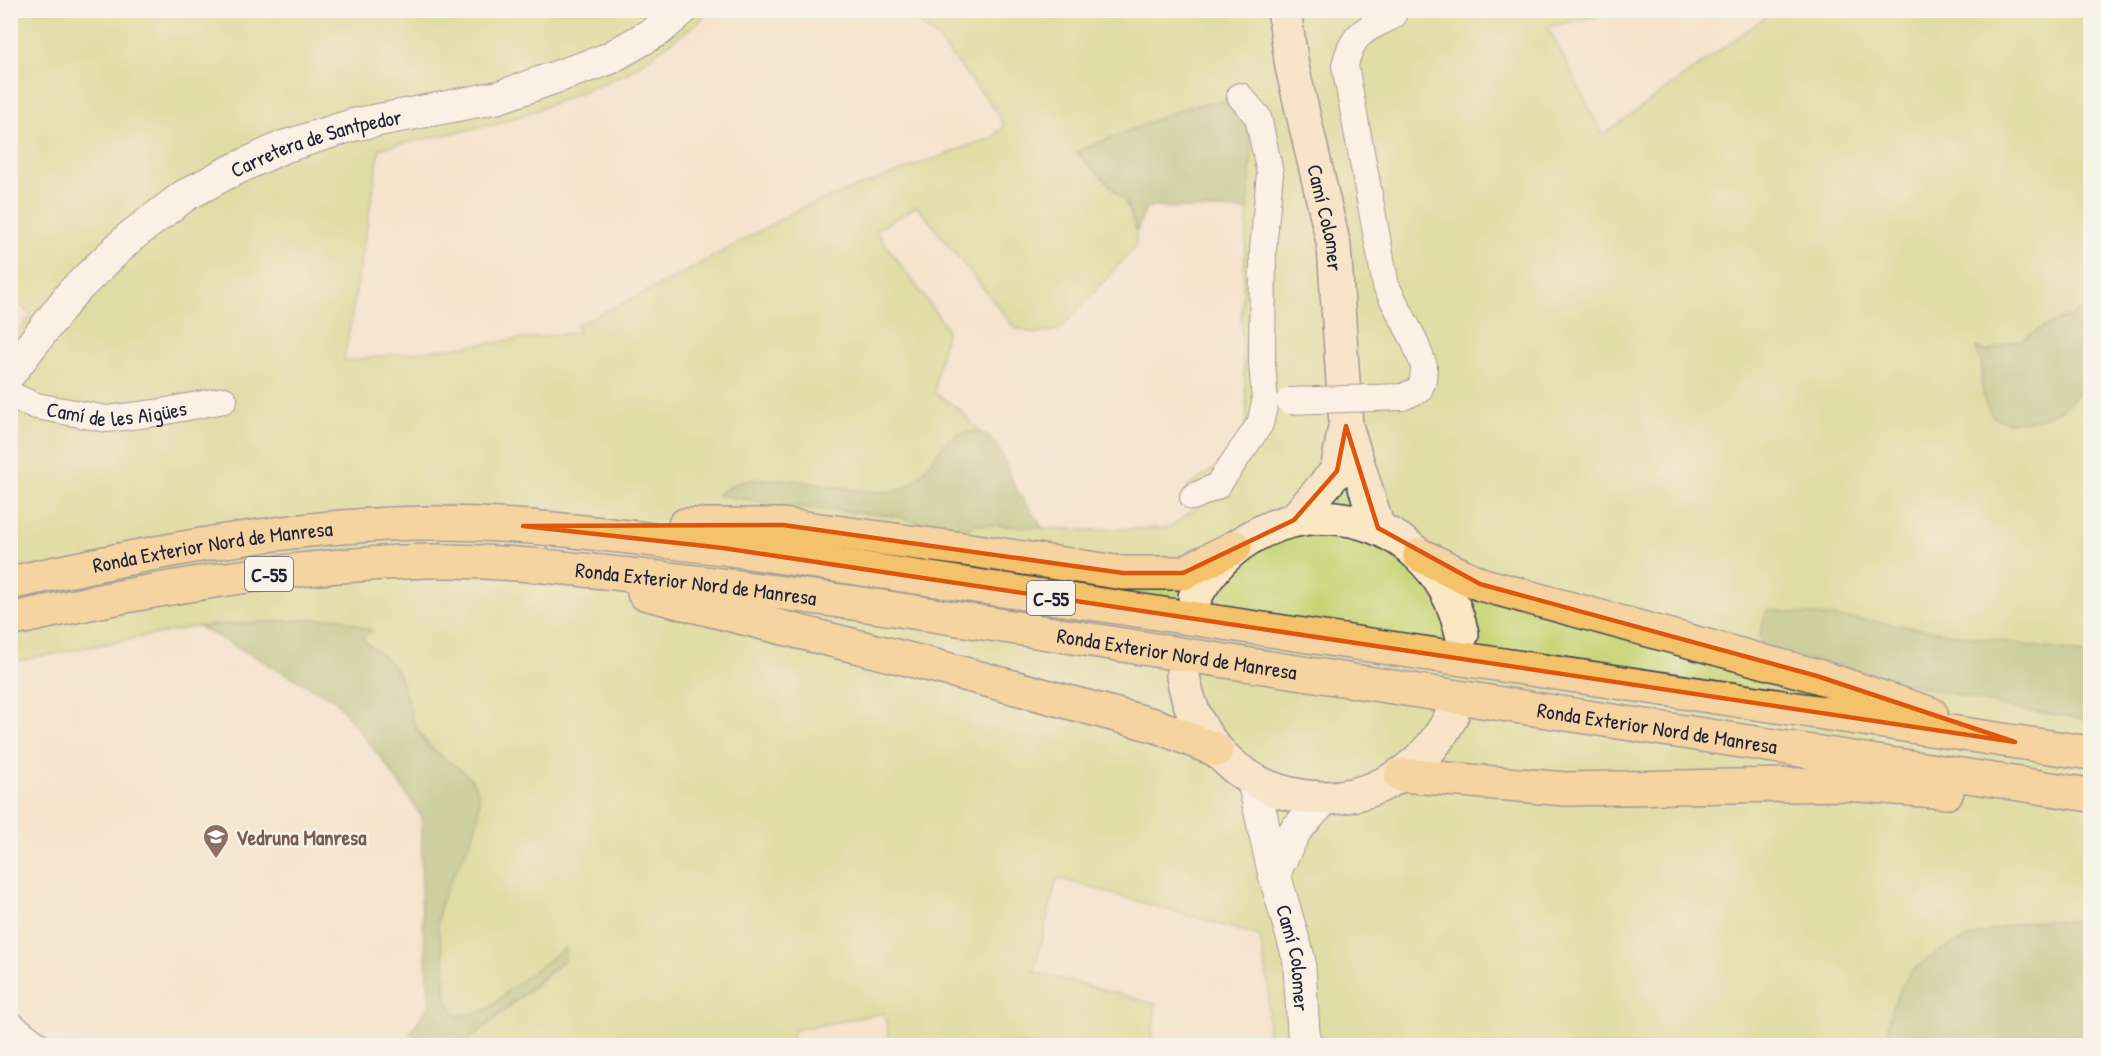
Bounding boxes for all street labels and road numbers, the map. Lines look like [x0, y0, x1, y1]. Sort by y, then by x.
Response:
street label: Carretera de Santpedor [225, 102, 404, 184]
street label: Camí Colomer [1301, 161, 1350, 272]
street label: Camí de les Aigües [44, 393, 189, 433]
street label: Ronda Exterior Nord de Manresa [90, 513, 334, 580]
street label: Ronda Exterior Nord de Manresa [574, 555, 818, 612]
road number: C-55 [245, 557, 293, 591]
road number: C-55 [1027, 581, 1075, 615]
street label: Ronda Exterior Nord de Manresa [1055, 620, 1299, 686]
street label: Ronda Exterior Nord de Manresa [1535, 695, 1779, 760]
street label: Camí Colomer [1269, 901, 1317, 1012]

